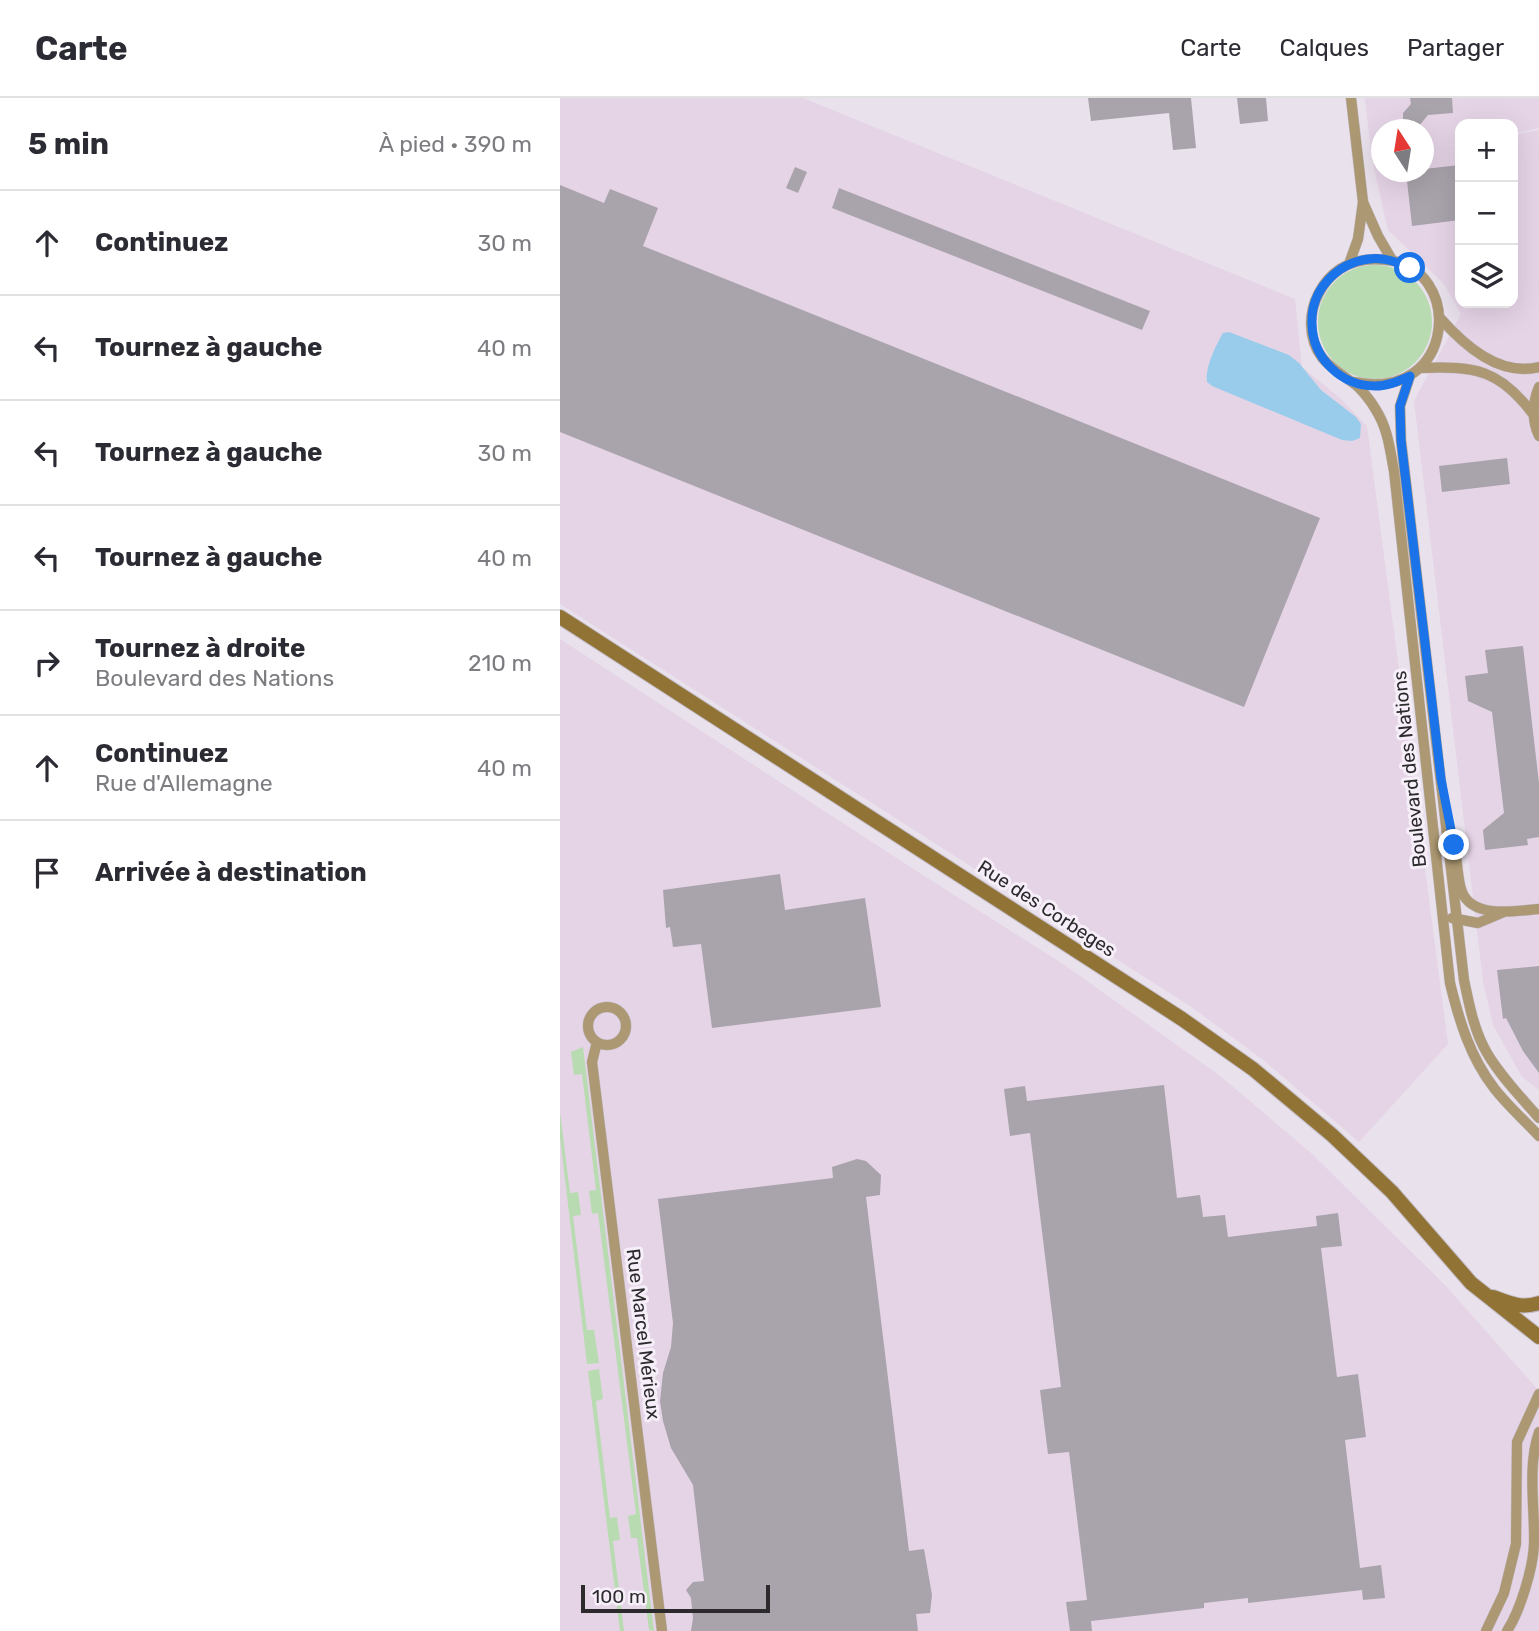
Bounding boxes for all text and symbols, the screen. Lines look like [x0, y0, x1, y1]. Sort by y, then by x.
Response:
text: Carte [35, 29, 128, 68]
text: Carte [1180, 34, 1241, 62]
text: Calques [1279, 34, 1369, 62]
text: Partager [1407, 34, 1504, 62]
north arrow [1371, 119, 1434, 182]
map controls [1455, 119, 1518, 308]
button: + [1455, 119, 1518, 182]
text: 5 min [28, 126, 109, 162]
text: À pied · 390 m [379, 130, 532, 158]
button: − [1455, 182, 1518, 245]
icon: ahead [28, 224, 66, 262]
text: Continuez [95, 227, 228, 258]
text: 30 m [477, 229, 532, 257]
button: layers [1455, 245, 1518, 308]
route start [1394, 252, 1425, 283]
icon: left [28, 329, 66, 367]
text: Tournez à gauche [95, 332, 323, 363]
text: 40 m [477, 334, 532, 362]
icon: left [28, 434, 66, 472]
text: Tournez à gauche [95, 437, 323, 468]
text: 30 m [477, 439, 532, 467]
icon: left [28, 539, 66, 577]
text: Tournez à gauche [95, 542, 323, 573]
text: 40 m [477, 544, 532, 572]
text: Tournez à droite [95, 633, 305, 664]
icon: right [28, 644, 66, 682]
text: 210 m [468, 649, 532, 677]
text: Boulevard des Nations [95, 664, 334, 692]
street label: Boulevard des Nations [1388, 669, 1431, 868]
text: Continuez [95, 738, 228, 769]
icon: ahead [28, 749, 66, 787]
text: 40 m [477, 754, 532, 782]
text: Rue d'Allemagne [95, 769, 273, 797]
route end [1438, 829, 1469, 860]
icon: arrive [28, 854, 66, 892]
street label: Rue des Corbeges [973, 855, 1120, 962]
text: Arrivée à destination [95, 857, 367, 888]
street label: Rue Marcel Mérieux [622, 1247, 665, 1421]
scale bar [581, 1582, 770, 1614]
text: 100 m [592, 1585, 646, 1608]

